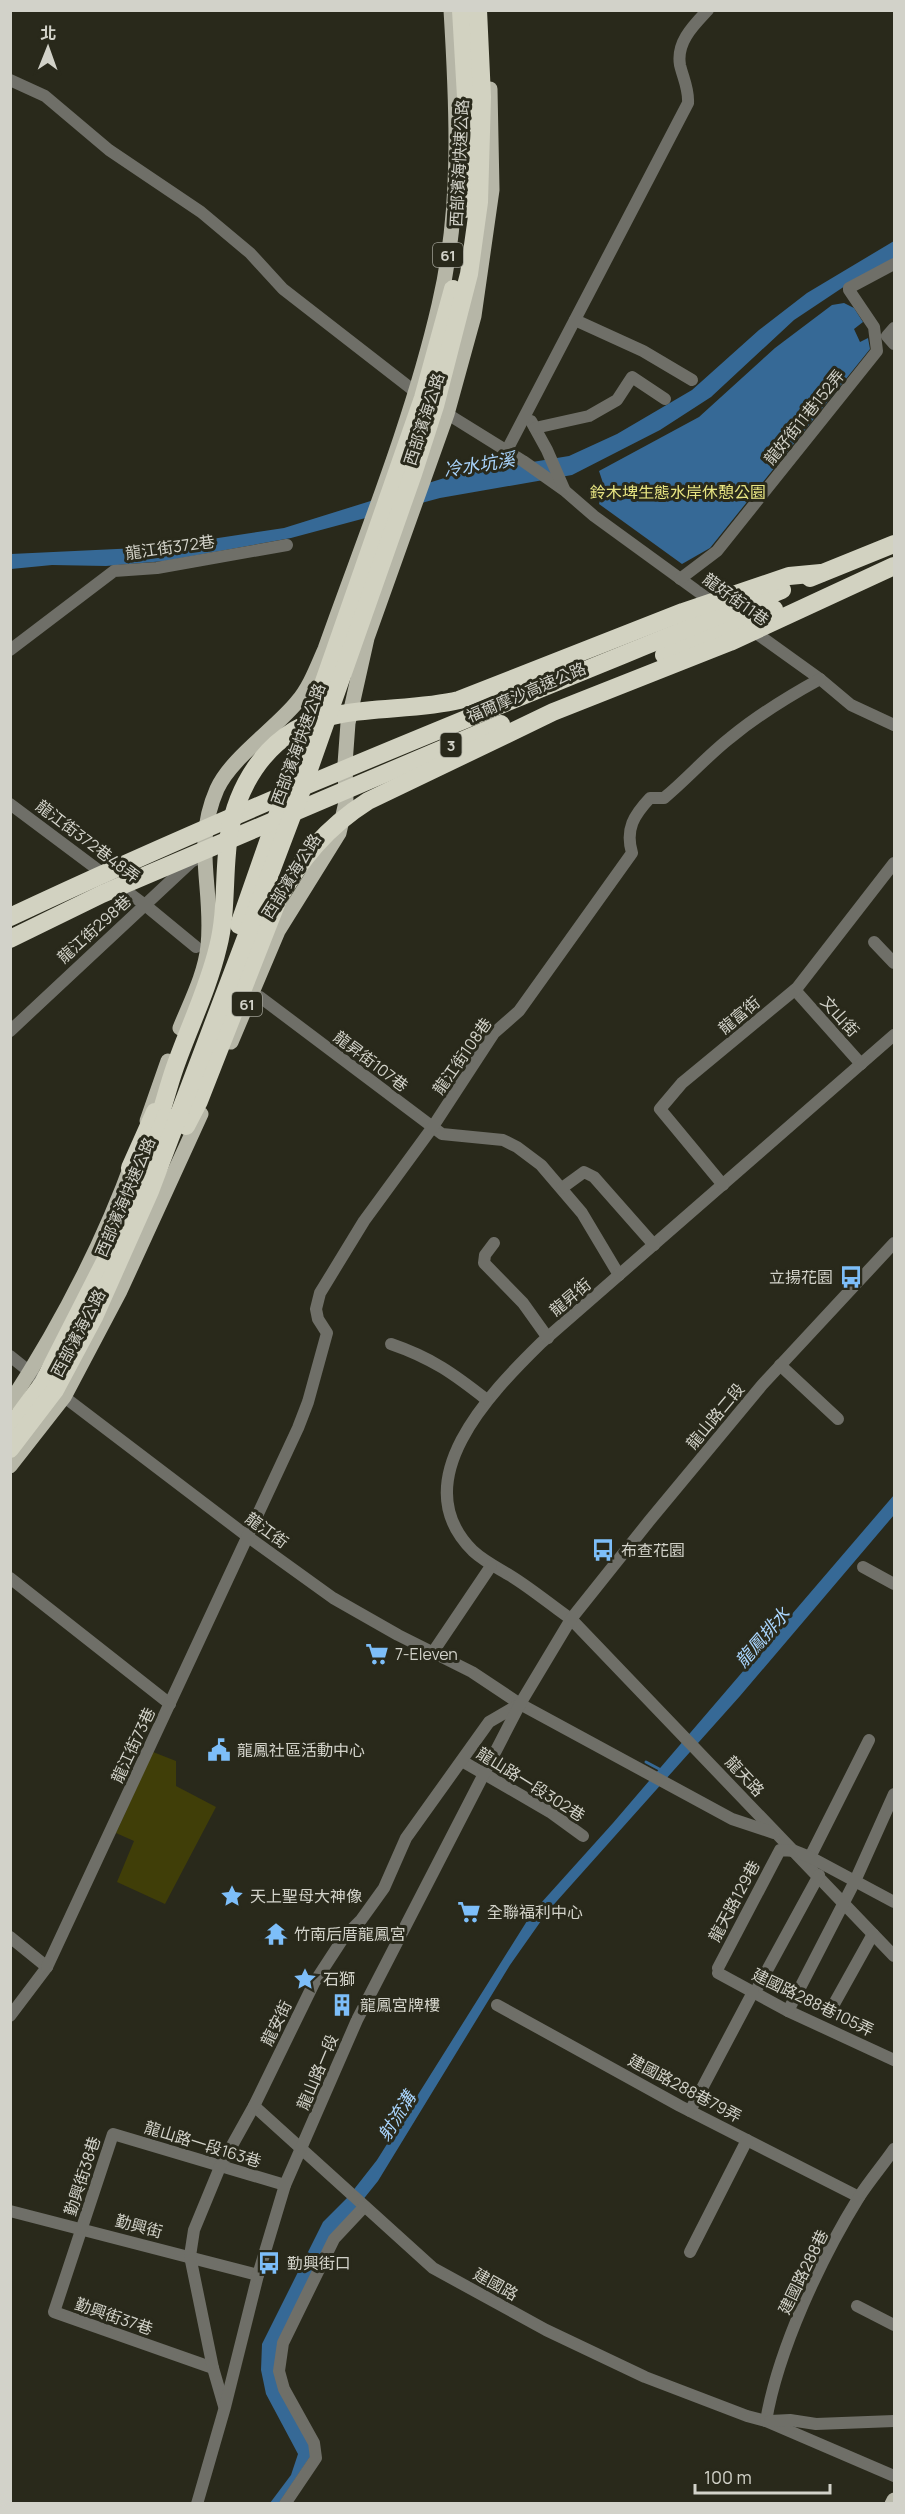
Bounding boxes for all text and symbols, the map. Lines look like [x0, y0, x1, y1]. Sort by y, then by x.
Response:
north arrow [18, 18, 78, 78]
text: 北 [40, 22, 56, 44]
street label: 西部濱海快速公路 [445, 99, 473, 227]
road number: 61 [433, 243, 463, 267]
street label: 龍好街11巷152弄 [759, 365, 849, 469]
street label: 西部濱海公路 [399, 370, 449, 468]
water label: 冷水坑溪 [442, 446, 519, 481]
park label: 鈴木埤生態水岸休憩公園 [590, 481, 766, 503]
street label: 龍江街372巷 [124, 530, 216, 564]
street label: 龍好街11巷 [699, 568, 773, 630]
street label: 福爾摩沙高速公路 [463, 657, 589, 727]
street label: 西部濱海快速公路 [266, 680, 330, 808]
road number: 3 [440, 733, 462, 757]
street label: 龍江街372巷48弄 [32, 795, 144, 887]
street label: 西部濱海公路 [256, 829, 326, 923]
street label: 龍江街298巷 [52, 890, 136, 968]
street label: 龍富街 [714, 991, 764, 1039]
street label: 文山街 [816, 991, 864, 1041]
road number: 61 [232, 992, 262, 1016]
street label: 龍江街108巷 [427, 1013, 497, 1099]
street label: 龍昇街107巷 [329, 1026, 413, 1096]
street label: 西部濱海快速公路 [90, 1134, 160, 1260]
bus stop icon: 立揚花園 [838, 1264, 864, 1290]
place label: 立揚花園 [769, 1266, 833, 1288]
street label: 龍昇街 [545, 1273, 595, 1321]
street label: 西部濱海公路 [46, 1285, 110, 1381]
street label: 龍山路二段 [681, 1378, 749, 1454]
street label: 龍江街 [241, 1507, 293, 1553]
bus stop icon: 布查花園 [590, 1537, 616, 1563]
place label: 布查花園 [621, 1539, 685, 1561]
water label: 龍鳳排水 [729, 1601, 795, 1672]
supermarket icon: 7-Eleven [364, 1641, 390, 1667]
place label: 7-Eleven [395, 1643, 458, 1665]
street label: 龍江街73巷 [106, 1704, 160, 1786]
public building icon: 龍鳳社區活動中心 [206, 1737, 232, 1763]
place label: 龍鳳社區活動中心 [237, 1739, 365, 1761]
street label: 龍山路一段302巷 [473, 1742, 589, 1826]
street label: 龍天路 [721, 1751, 769, 1801]
street label: 龍天路129巷 [703, 1856, 765, 1946]
place icon: 天上聖母大神像 [219, 1883, 245, 1909]
place label: 天上聖母大神像 [250, 1885, 362, 1907]
supermarket icon: 全聯福利中心 [456, 1899, 482, 1925]
place label: 全聯福利中心 [487, 1901, 583, 1923]
temple icon: 竹南后厝龍鳳宮 [263, 1921, 289, 1947]
place label: 竹南后厝龍鳳宮 [294, 1923, 406, 1945]
street label: 建國路288巷105弄 [748, 1963, 878, 2041]
place icon: 石獅 [292, 1966, 318, 1992]
place label: 石獅 [323, 1968, 355, 1990]
building icon: 龍鳳宮牌樓 [329, 1992, 355, 2018]
place label: 龍鳳宮牌樓 [360, 1994, 440, 2016]
street label: 龍安街 [256, 1997, 296, 2049]
street label: 龍山路一段 [291, 2031, 343, 2113]
street label: 建國路288巷79弄 [624, 2049, 746, 2127]
water label: 射流溝 [372, 2084, 422, 2145]
street label: 龍山路一段163巷 [142, 2116, 264, 2172]
street label: 勤興街38巷 [59, 2134, 105, 2218]
street label: 勤興街 [113, 2209, 165, 2243]
street label: 建國路288巷 [773, 2226, 833, 2318]
bus stop icon: 勤興街口 [256, 2250, 282, 2276]
place label: 勤興街口 [287, 2252, 351, 2274]
street label: 建國路 [470, 2263, 522, 2305]
street label: 勤興街37巷 [72, 2292, 156, 2340]
scale bar [695, 2457, 830, 2495]
text: 100 m [704, 2465, 752, 2489]

